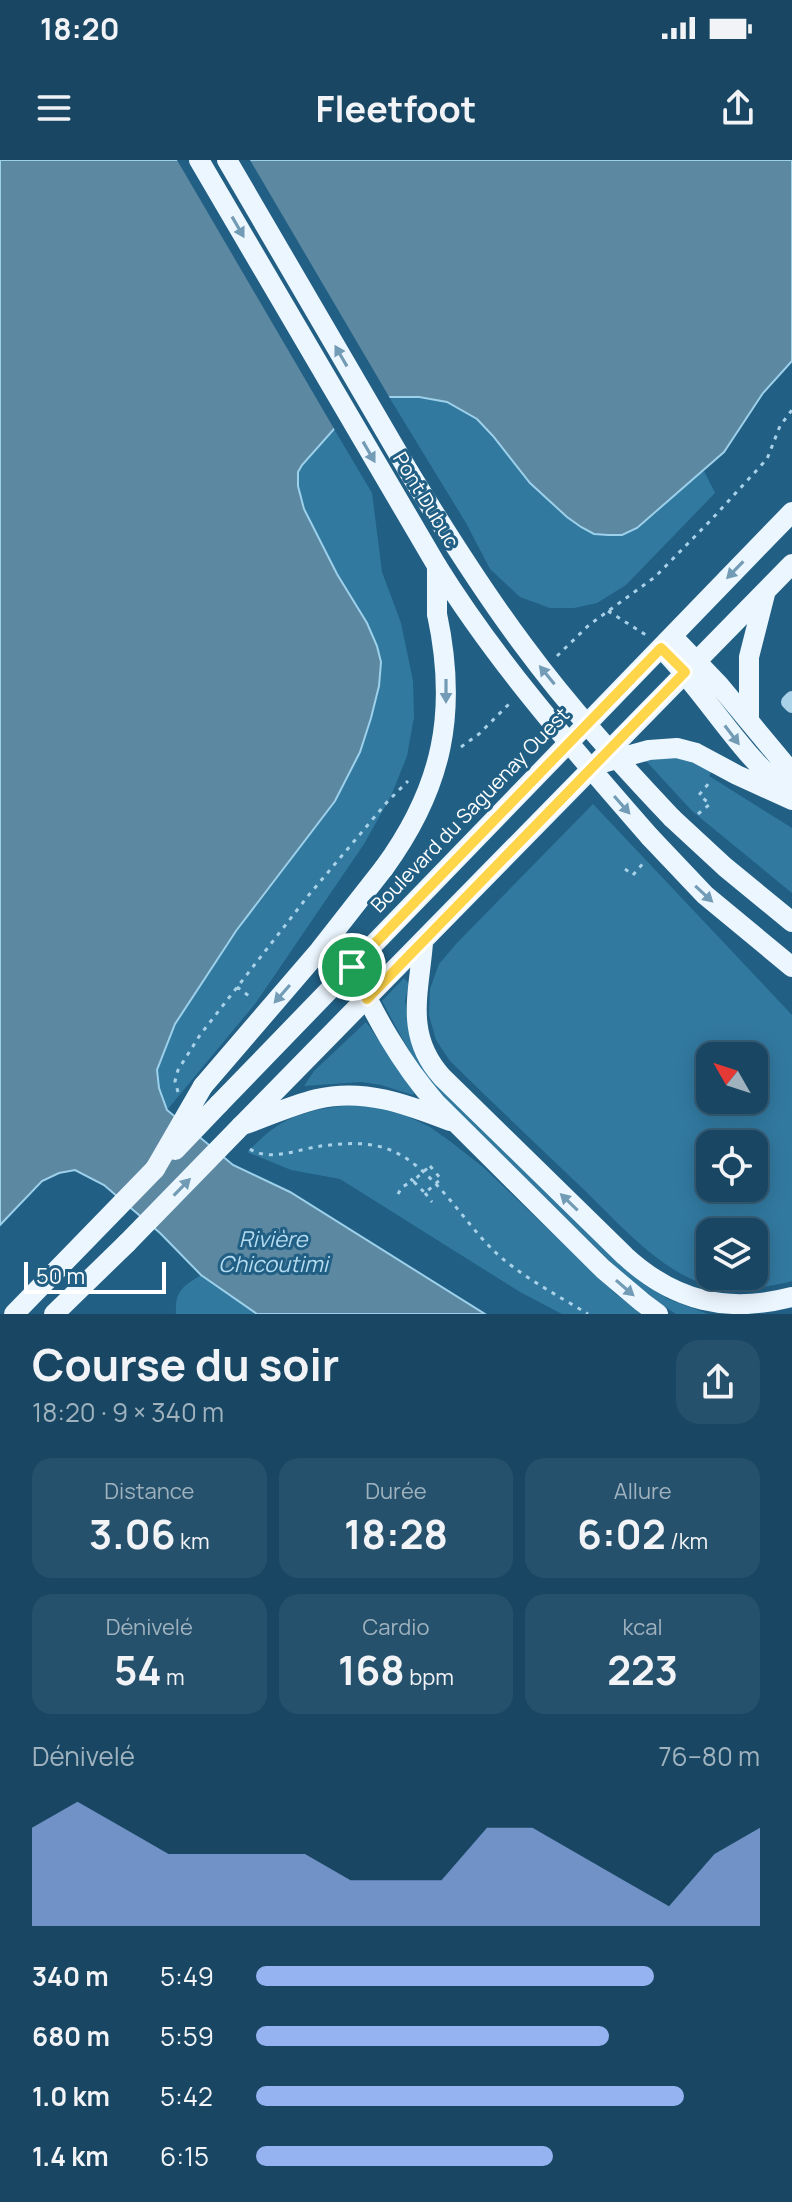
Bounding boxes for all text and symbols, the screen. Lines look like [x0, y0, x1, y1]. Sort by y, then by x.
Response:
text: 18:20 [40, 8, 119, 49]
text: Fleetfoot [316, 84, 476, 133]
icon: menu [32, 86, 76, 130]
icon: share [716, 86, 760, 130]
one-way arrow [231, 216, 245, 238]
one-way arrow [334, 345, 348, 367]
one-way arrow [362, 441, 376, 463]
street label: Pont Dubuc [387, 447, 466, 553]
one-way arrow [727, 560, 745, 579]
one-way arrow [539, 665, 556, 685]
one-way arrow [440, 679, 452, 704]
street label: Boulevard du Saguenay Ouest [364, 701, 575, 918]
one-way arrow [724, 725, 740, 745]
one-way arrow [613, 794, 630, 814]
one-way arrow [694, 884, 713, 902]
pin [318, 933, 386, 1001]
icon: arrive [330, 945, 374, 989]
one-way arrow [274, 983, 291, 1003]
north arrow [696, 1042, 768, 1114]
map controls [696, 1042, 768, 1290]
button: locate [696, 1130, 768, 1202]
one-way arrow [172, 1178, 190, 1197]
one-way arrow [560, 1193, 579, 1211]
button: layers [696, 1218, 768, 1290]
water label: Rivière Chicoutimi [218, 1224, 331, 1279]
scale bar [24, 1258, 166, 1294]
text: 50 m [36, 1261, 85, 1291]
one-way arrow [616, 1279, 635, 1297]
text: Course du soir [32, 1334, 339, 1394]
button: share [676, 1340, 760, 1424]
text: 18:20 · 9 × 340 m [32, 1394, 224, 1430]
text: Distance [104, 1476, 194, 1506]
text: Durée [365, 1476, 427, 1506]
text: Allure [614, 1476, 672, 1506]
text: 3.06 [89, 1506, 176, 1561]
text: 18:28 [344, 1506, 448, 1561]
text: 6:02 [577, 1506, 666, 1561]
text: km [176, 1526, 210, 1556]
text: /km [666, 1526, 708, 1556]
text: Dénivelé [106, 1612, 193, 1642]
text: Cardio [363, 1612, 429, 1642]
text: kcal [623, 1612, 663, 1642]
text: 54 [114, 1642, 162, 1697]
text: 168 [338, 1642, 405, 1697]
text: 223 [607, 1642, 678, 1697]
text: m [162, 1662, 185, 1692]
text: bpm [405, 1662, 454, 1692]
text: Dénivelé [32, 1738, 135, 1774]
text: 76–80 m [659, 1738, 760, 1774]
text: 340 m [32, 1958, 109, 1994]
text: 5:49 [160, 1958, 214, 1994]
text: 680 m [32, 2018, 110, 2054]
text: 5:59 [160, 2018, 214, 2054]
text: 1.0 km [32, 2078, 110, 2114]
text: 5:42 [160, 2078, 213, 2114]
text: 1.4 km [32, 2138, 109, 2174]
text: 6:15 [160, 2138, 209, 2174]

